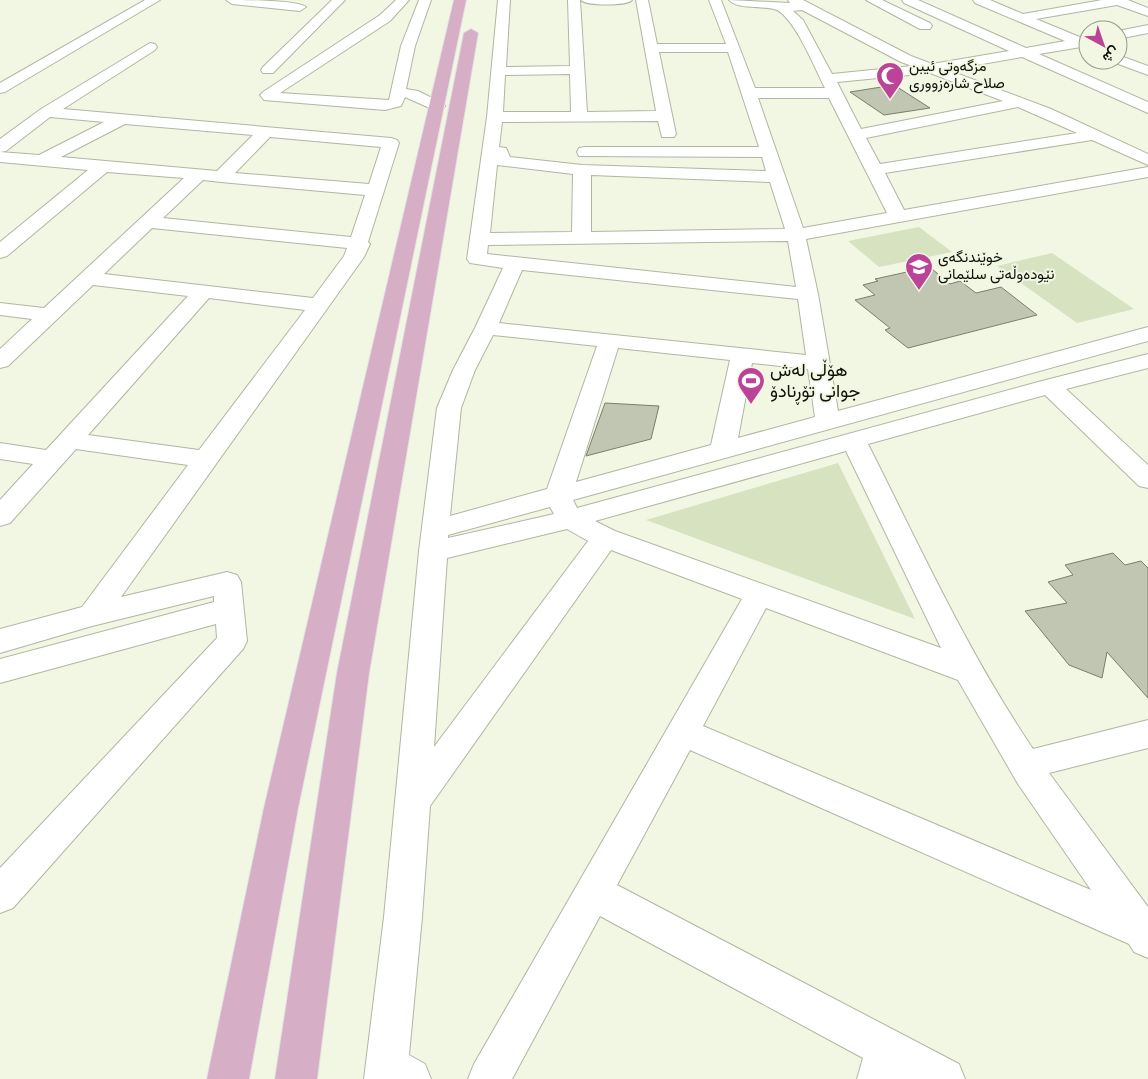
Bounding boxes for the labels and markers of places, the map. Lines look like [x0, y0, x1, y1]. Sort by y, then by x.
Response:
place label: مزگەوتی ئیبن صلاح شارەزووری [909, 58, 1005, 94]
mosque icon: مزگەوتی ئیبن صلاح شارەزووری [875, 61, 905, 100]
place label: خوێندنگەی نێوده‌وڵه‌تی سلێمانی [938, 249, 1055, 285]
school or university icon: خوێندنگەی نێوده‌وڵه‌تی سلێمانی [904, 252, 934, 291]
place label: ھۆڵی لەش جوانی تۆڕنادۆ [770, 359, 860, 405]
sports icon: ھۆڵی لەش جوانی تۆڕنادۆ [736, 366, 766, 405]

